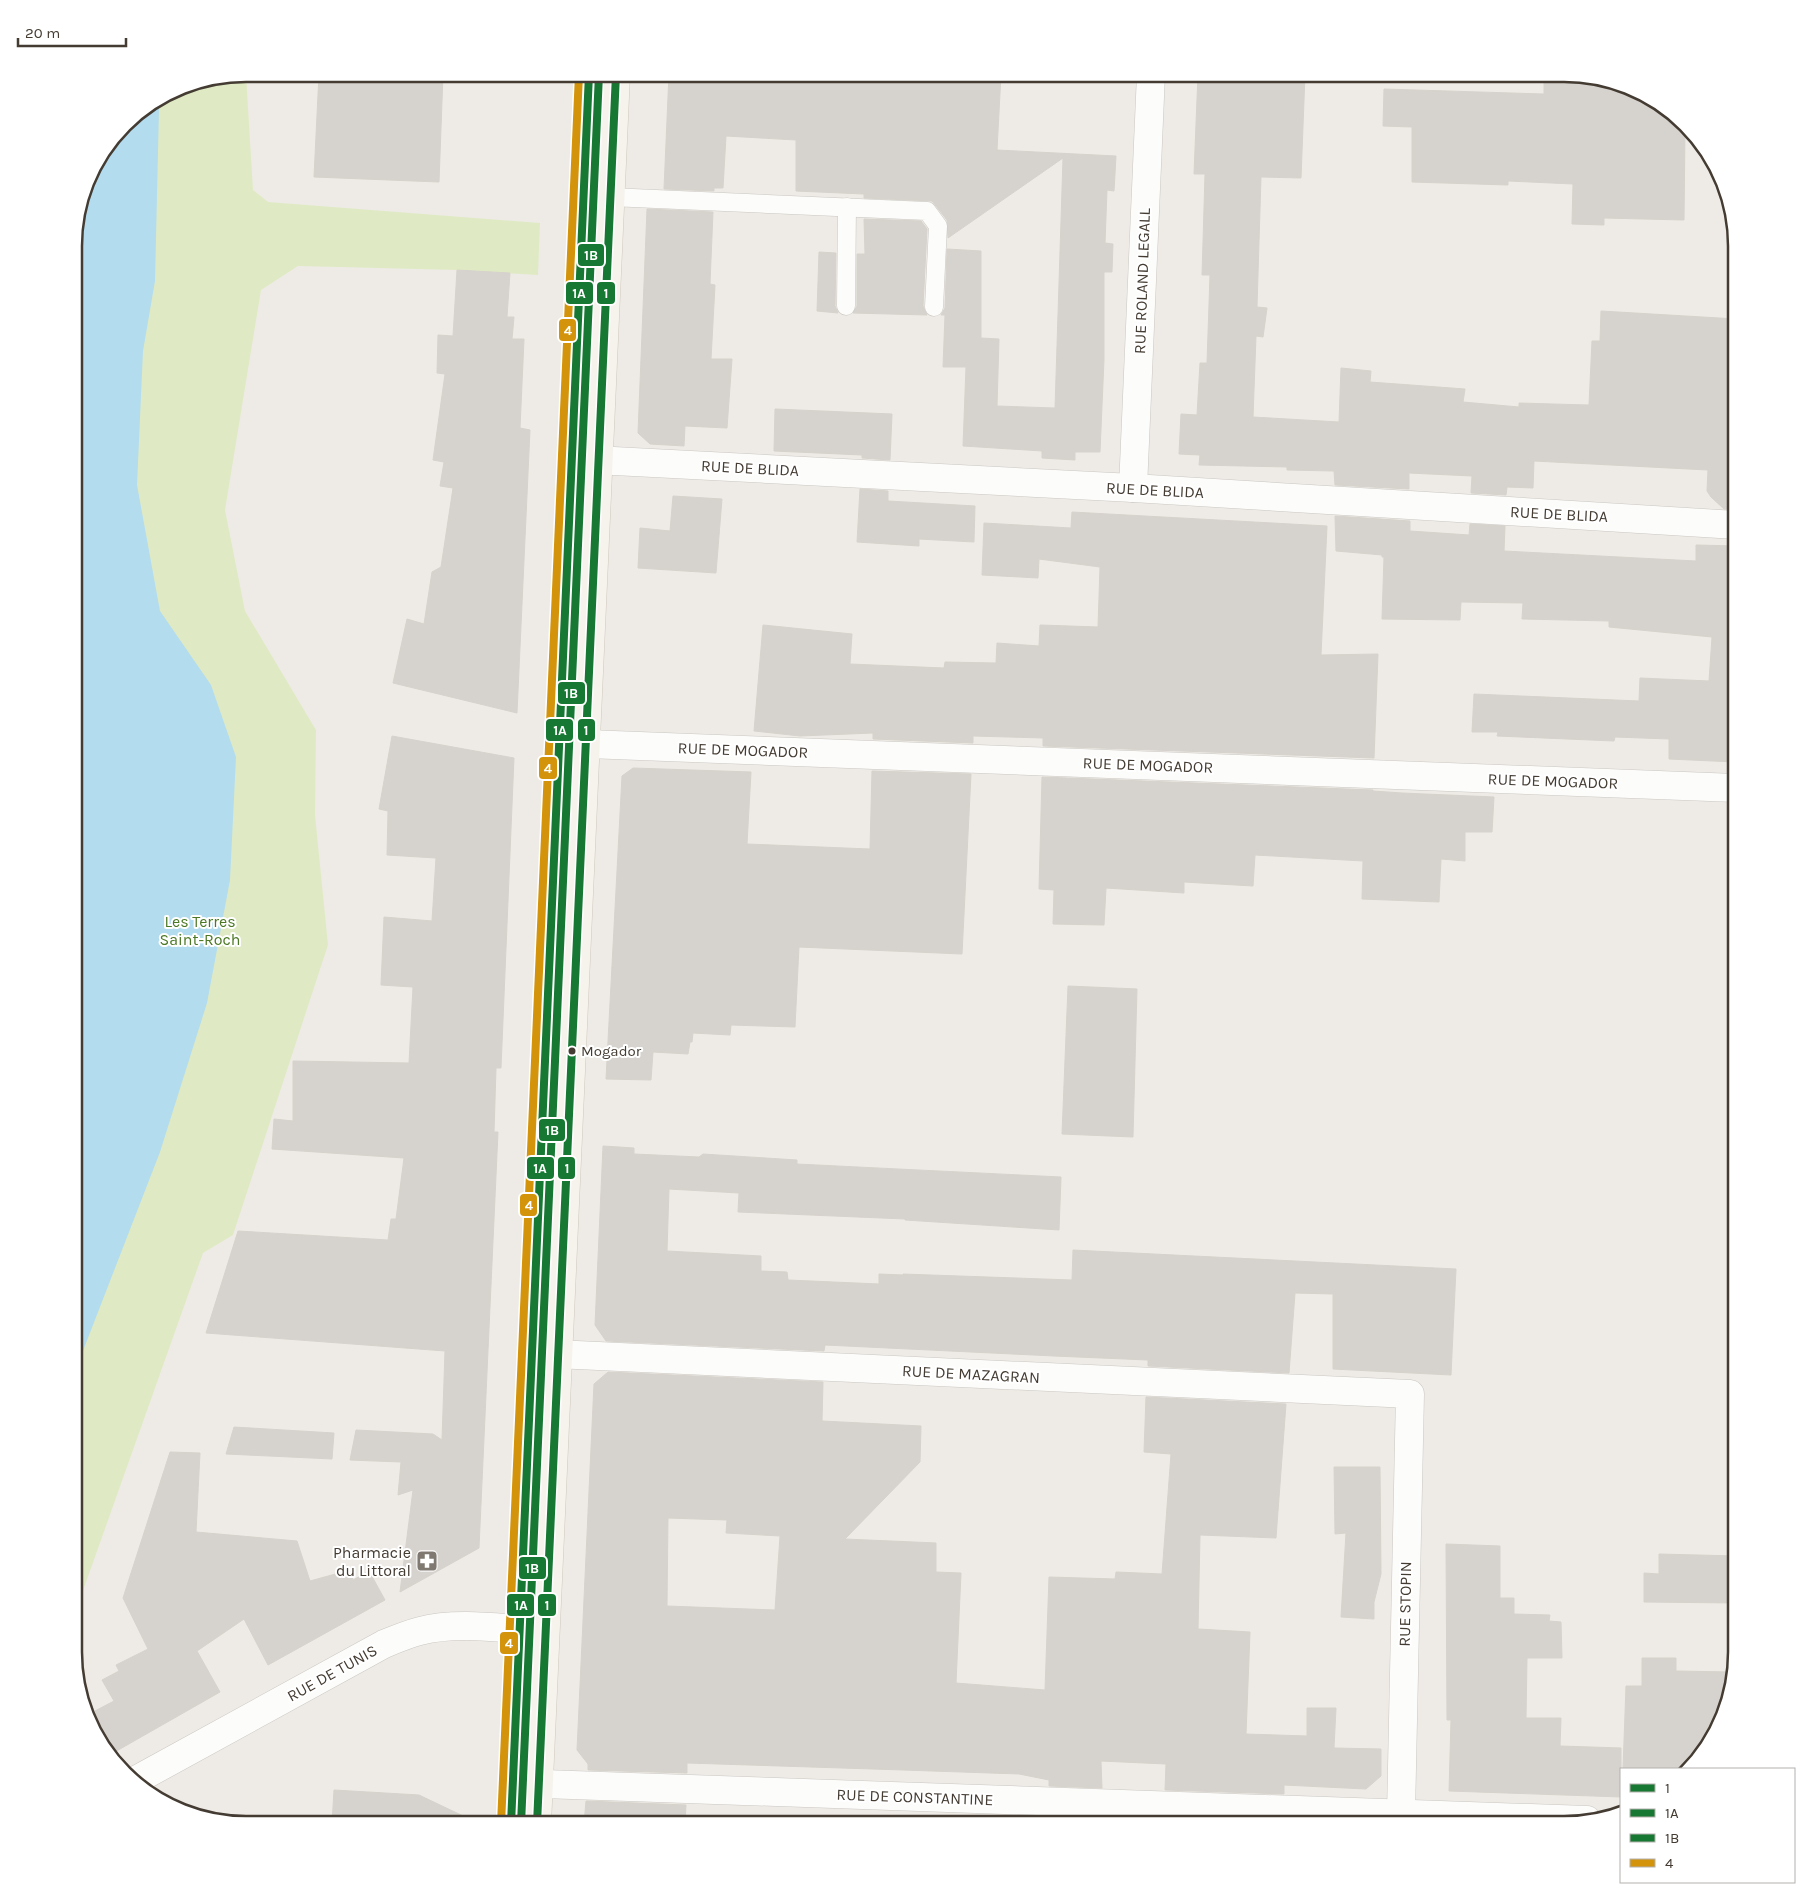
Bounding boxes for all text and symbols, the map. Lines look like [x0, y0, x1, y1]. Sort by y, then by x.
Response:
scale bar [18, 15, 125, 47]
text: 20 m [25, 24, 60, 42]
street label: RUE ROLAND LEGALL [1130, 207, 1154, 354]
line badge: 1B [577, 243, 605, 267]
text: 1B [584, 247, 598, 264]
line badge: 1A [565, 281, 594, 305]
line badge: 1 [596, 281, 616, 305]
text: 1A [572, 285, 586, 302]
text: 1 [604, 285, 609, 302]
line badge: 4 [558, 318, 577, 342]
text: 4 [564, 322, 573, 339]
street label: RUE DE BLIDA [701, 456, 799, 480]
street label: RUE DE BLIDA [1106, 478, 1204, 502]
street label: RUE DE BLIDA [1510, 502, 1608, 526]
line badge: 1B [557, 681, 586, 705]
text: 1B [564, 685, 578, 702]
line badge: 1A [545, 718, 574, 742]
line badge: 1 [577, 718, 596, 742]
text: 1A [553, 722, 567, 739]
text: 1 [584, 722, 589, 739]
street label: RUE DE MOGADOR [677, 738, 809, 762]
street label: RUE DE MOGADOR [1082, 753, 1214, 777]
line badge: 4 [538, 756, 558, 780]
text: 4 [544, 760, 553, 777]
street label: RUE DE MOGADOR [1487, 769, 1619, 793]
park label: Les Terres Saint-Roch [160, 912, 240, 949]
place label: Mogador [581, 1042, 642, 1060]
marker: Mogador [567, 1046, 577, 1056]
line badge: 1B [538, 1118, 566, 1142]
text: 1B [545, 1122, 559, 1139]
line badge: 1A [526, 1156, 555, 1180]
line badge: 1 [557, 1156, 576, 1180]
text: 1A [533, 1160, 547, 1177]
text: 1 [565, 1160, 570, 1177]
line badge: 4 [519, 1193, 538, 1217]
text: 4 [525, 1197, 534, 1214]
street label: RUE DE MAZAGRAN [902, 1361, 1040, 1387]
place label: Pharmacie du Littoral [333, 1543, 411, 1580]
pharmacy icon: Pharmacie du Littoral [415, 1549, 439, 1573]
line badge: 1B [518, 1556, 547, 1580]
text: 1B [525, 1560, 539, 1577]
street label: RUE STOPIN [1395, 1561, 1415, 1647]
line badge: 1A [506, 1593, 535, 1617]
line badge: 1 [537, 1593, 557, 1617]
text: 1A [514, 1597, 528, 1614]
text: 1 [545, 1597, 550, 1614]
line badge: 4 [499, 1631, 519, 1655]
text: 4 [505, 1635, 514, 1652]
street label: RUE DE TUNIS [284, 1640, 380, 1706]
legend [1620, 1768, 1795, 1883]
text: 1 [1665, 1779, 1670, 1797]
street label: RUE DE CONSTANTINE [836, 1785, 994, 1809]
text: 1A [1665, 1804, 1679, 1822]
text: 1B [1665, 1829, 1679, 1847]
text: 4 [1665, 1854, 1674, 1872]

